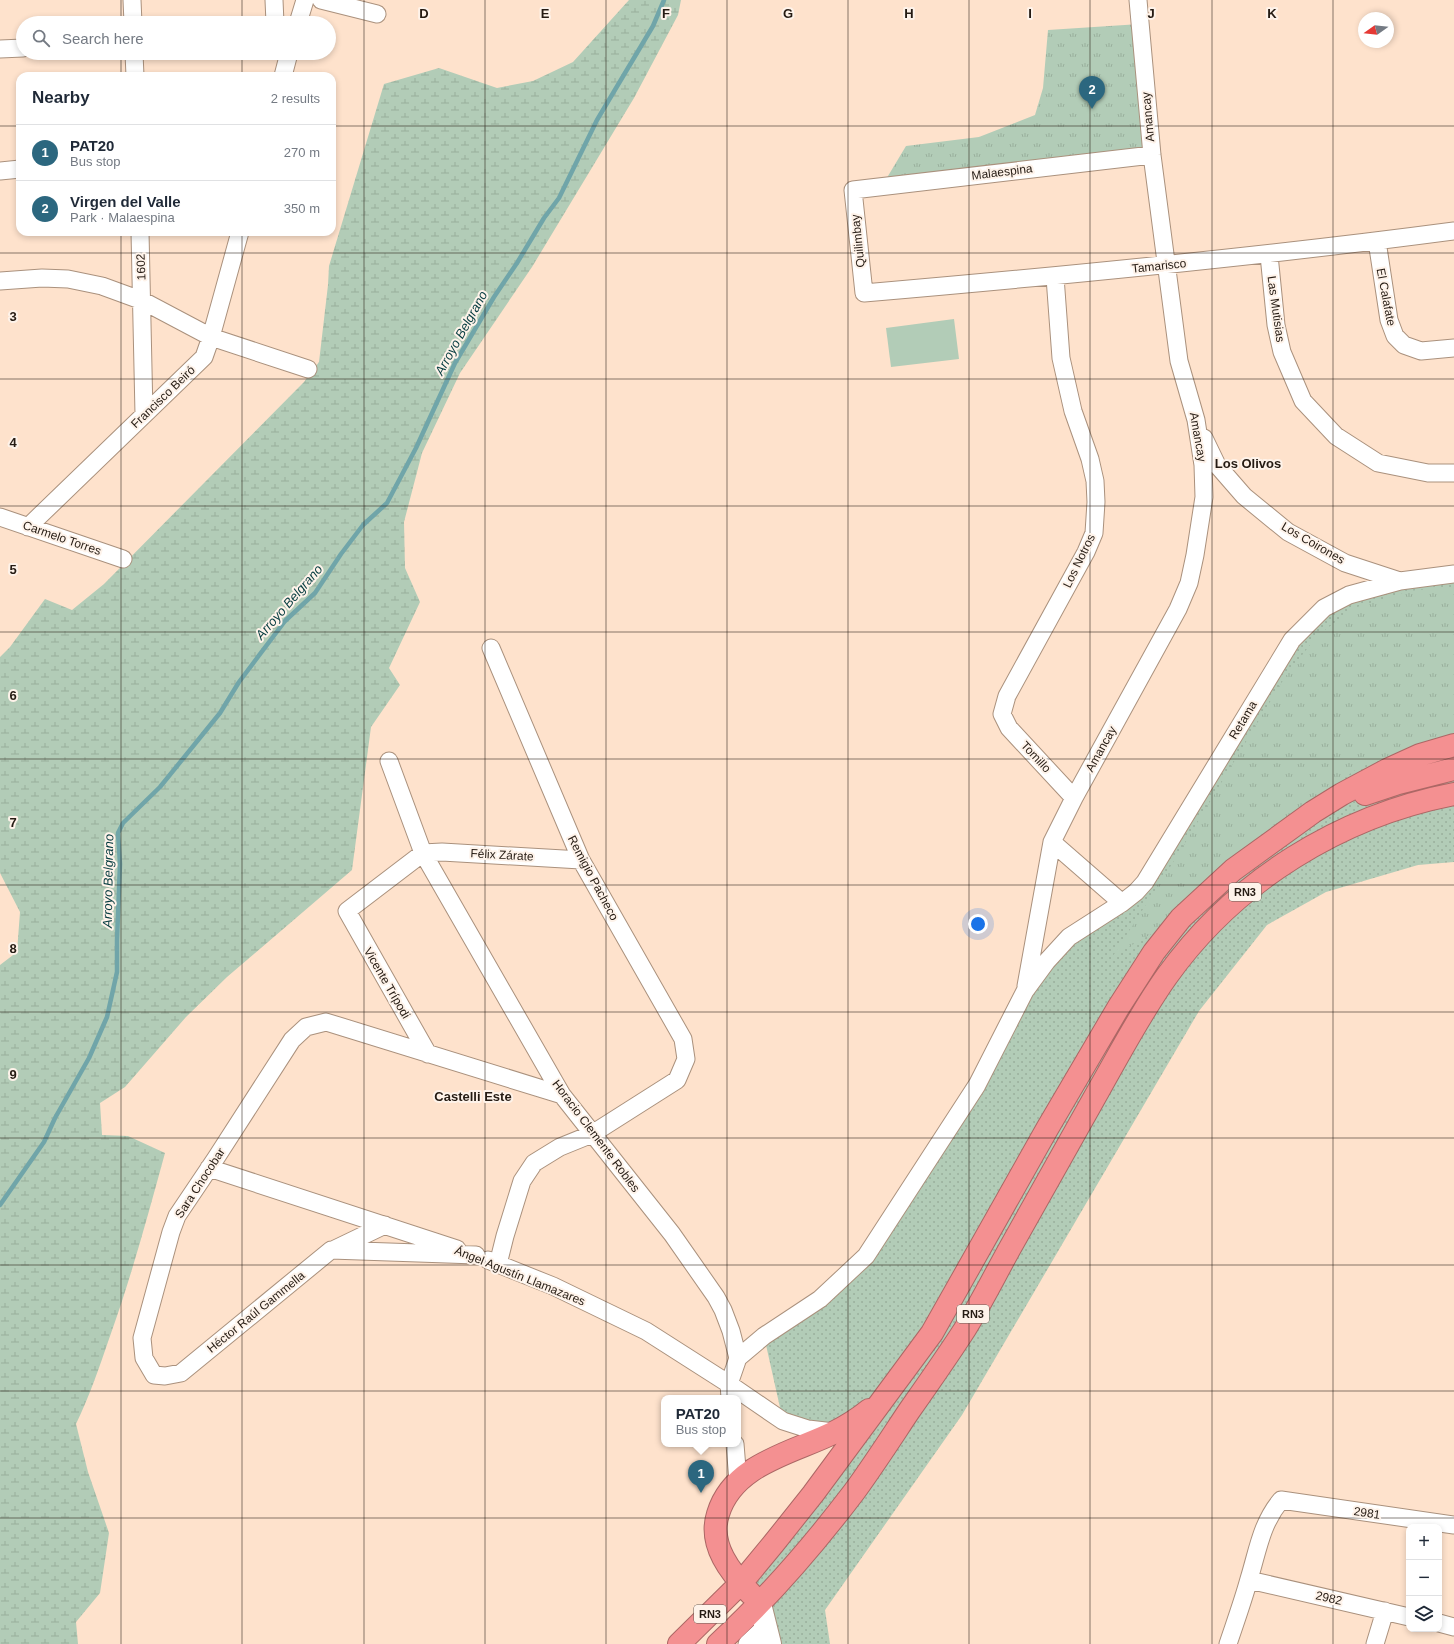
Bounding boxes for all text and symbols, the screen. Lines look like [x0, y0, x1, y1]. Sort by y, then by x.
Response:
text: D [419, 6, 429, 21]
text: E [541, 6, 550, 21]
text: F [662, 6, 670, 21]
text: G [783, 6, 793, 21]
text: H [904, 6, 914, 21]
text: I [1028, 6, 1032, 21]
text: J [1147, 6, 1155, 21]
text: K [1267, 6, 1277, 21]
north arrow [1358, 12, 1394, 48]
search box [16, 16, 336, 60]
icon: search [30, 27, 52, 49]
text: Search here [62, 30, 144, 47]
pin: 2 [1079, 76, 1105, 109]
text: Nearby [32, 88, 90, 107]
text: 2 results [271, 91, 320, 106]
street label: Amancay [1139, 91, 1157, 143]
text: PAT20 [70, 137, 114, 154]
text: 1 [41, 145, 49, 160]
text: 270 m [284, 145, 320, 160]
text: Bus stop [70, 154, 121, 169]
street label: Malaespina [971, 161, 1034, 183]
text: Virgen del Valle [70, 193, 181, 210]
text: 2 [41, 201, 49, 216]
text: 350 m [284, 201, 320, 216]
text: Park · Malaespina [70, 210, 175, 225]
street label: Quilimbay [848, 214, 868, 268]
street label: 1602 [134, 253, 148, 281]
street label: Tamarisco [1131, 256, 1187, 276]
street label: El Calafate [1374, 267, 1399, 327]
street label: Las Mutisias [1264, 275, 1288, 343]
water label: Arroyo Belgrano [431, 288, 490, 379]
text: 3 [9, 309, 17, 324]
street label: Francisco Beiró [128, 363, 198, 431]
street label: Amancay [1187, 411, 1209, 463]
text: 4 [9, 435, 17, 450]
district label: Los Olivos [1215, 456, 1281, 471]
street label: Carmelo Torres [21, 518, 103, 558]
street label: Los Coirones [1279, 519, 1347, 567]
street label: Los Notros [1060, 532, 1098, 590]
text: 5 [9, 562, 17, 577]
water label: Arroyo Belgrano [252, 562, 325, 643]
text: 6 [9, 688, 17, 703]
street label: Retama [1226, 698, 1260, 742]
street label: Amancay [1083, 724, 1119, 774]
street label: Tomillo [1018, 739, 1054, 776]
text: 7 [9, 815, 17, 830]
street label: Remigio Pacheco [565, 833, 621, 923]
water label: Arroyo Belgrano [100, 834, 116, 929]
street label: Félix Zárate [470, 846, 534, 864]
road number: RN3 [1229, 883, 1261, 901]
your location [968, 914, 988, 934]
text: 8 [9, 941, 17, 956]
street label: Vicente Trípodi [361, 945, 413, 1021]
text: 9 [9, 1067, 17, 1082]
street label: Horacio Clemente Robles [549, 1077, 643, 1195]
district label: Castelli Este [434, 1089, 512, 1104]
street label: Sara Chocobar [172, 1145, 228, 1221]
street label: Ángel Agustín Llamazares [453, 1242, 588, 1309]
street label: Héctor Raúl Gammella [204, 1268, 308, 1356]
road number: RN3 [957, 1305, 989, 1323]
popup [661, 1395, 741, 1447]
text: PAT20 [676, 1405, 720, 1422]
text: Bus stop [676, 1422, 726, 1437]
pin: 1 [688, 1460, 714, 1493]
street label: 2981 [1353, 1504, 1382, 1522]
map controls [1406, 1524, 1442, 1632]
button: + [1406, 1524, 1442, 1560]
button: − [1406, 1560, 1442, 1596]
street label: 2982 [1314, 1588, 1344, 1608]
button: layers [1406, 1596, 1442, 1632]
road number: RN3 [694, 1605, 726, 1623]

